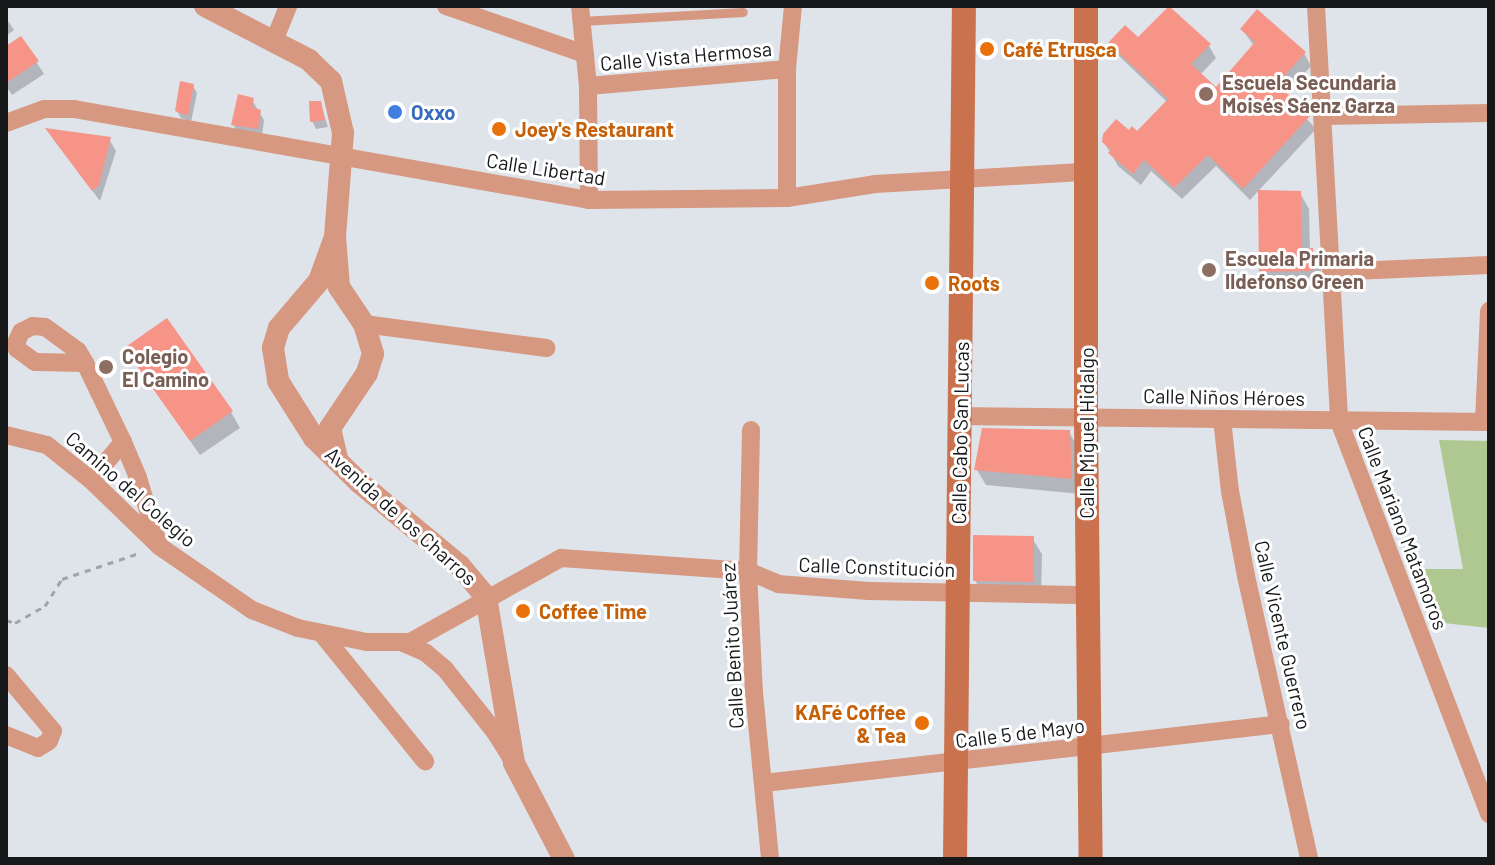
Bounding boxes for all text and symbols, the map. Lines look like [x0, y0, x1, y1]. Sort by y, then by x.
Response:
street label: Calle Vista Hermosa [599, 37, 773, 75]
place label: Café Etrusca [1003, 37, 1117, 61]
marker: Café Etrusca [978, 40, 996, 58]
place label: Escuela Secundaria Moisés Sáenz Garza [1222, 70, 1396, 117]
marker: Escuela Secundaria Moisés Sáenz Garza [1197, 85, 1215, 103]
place label: Oxxo [411, 100, 455, 124]
marker: Oxxo [386, 103, 404, 121]
place label: Joey's Restaurant [515, 117, 674, 141]
marker: Joey's Restaurant [490, 120, 508, 138]
street label: Calle Libertad [485, 148, 607, 190]
place label: Escuela Primaria Ildefonso Green [1225, 246, 1374, 293]
marker: Escuela Primaria Ildefonso Green [1200, 261, 1218, 279]
place label: Roots [948, 271, 1000, 295]
marker: Roots [923, 274, 941, 292]
street label: Calle Cabo San Lucas [946, 341, 974, 525]
place label: Colegio El Camino [122, 344, 209, 391]
street label: Calle Miguel Hidalgo [1074, 347, 1098, 519]
marker: Colegio El Camino [97, 358, 115, 376]
street label: Calle Niños Héroes [1143, 384, 1305, 410]
street label: Calle Mariano Matamoros [1353, 423, 1453, 633]
street label: Camino del Colegio [61, 426, 201, 552]
street label: Avenida de los Charros [320, 442, 482, 590]
street label: Calle Vicente Guerrero [1250, 538, 1316, 732]
street label: Calle Constitución [798, 552, 956, 582]
street label: Calle Benito Juárez [716, 562, 748, 730]
place label: Coffee Time [539, 599, 647, 623]
marker: Coffee Time [514, 602, 532, 620]
place label: KAFé Coffee & Tea [795, 700, 906, 747]
street label: Calle 5 de Mayo [954, 713, 1086, 753]
marker: KAFé Coffee & Tea [913, 714, 931, 732]

